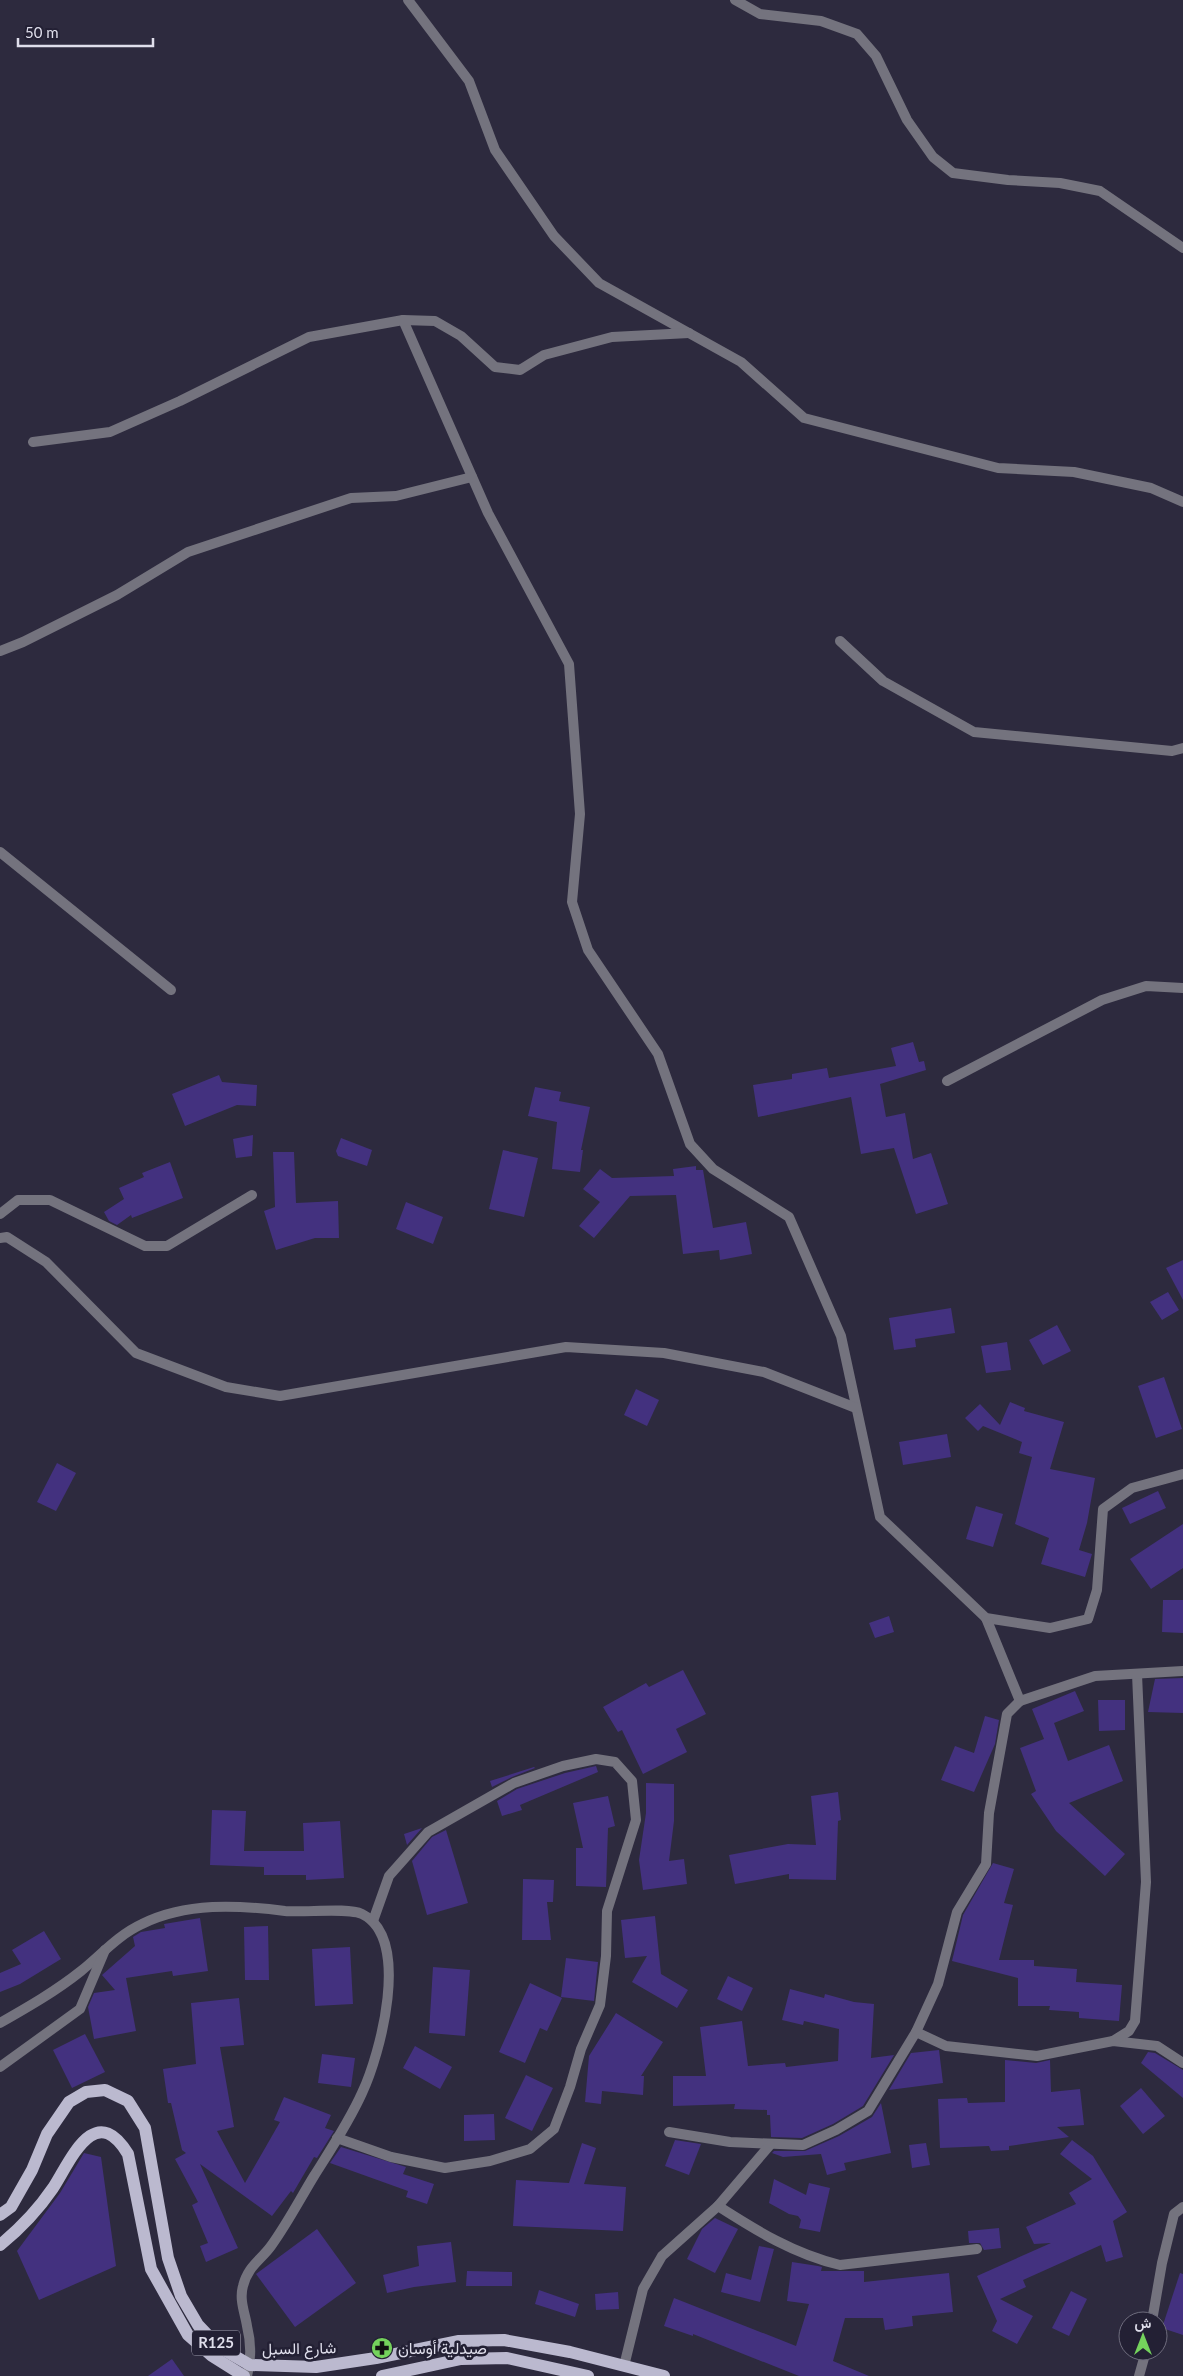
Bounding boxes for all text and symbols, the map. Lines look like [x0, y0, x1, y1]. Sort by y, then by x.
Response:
scale bar [18, 15, 152, 47]
text: 50 m [25, 23, 59, 41]
north arrow [1118, 2311, 1168, 2361]
text: ش [1135, 2314, 1152, 2332]
road number: R125 [192, 2330, 240, 2356]
pharmacy icon: صيدلية أوسان [370, 2336, 394, 2360]
street label: شارع السبل [262, 2337, 336, 2361]
place label: صيدلية أوسان [398, 2338, 487, 2359]

